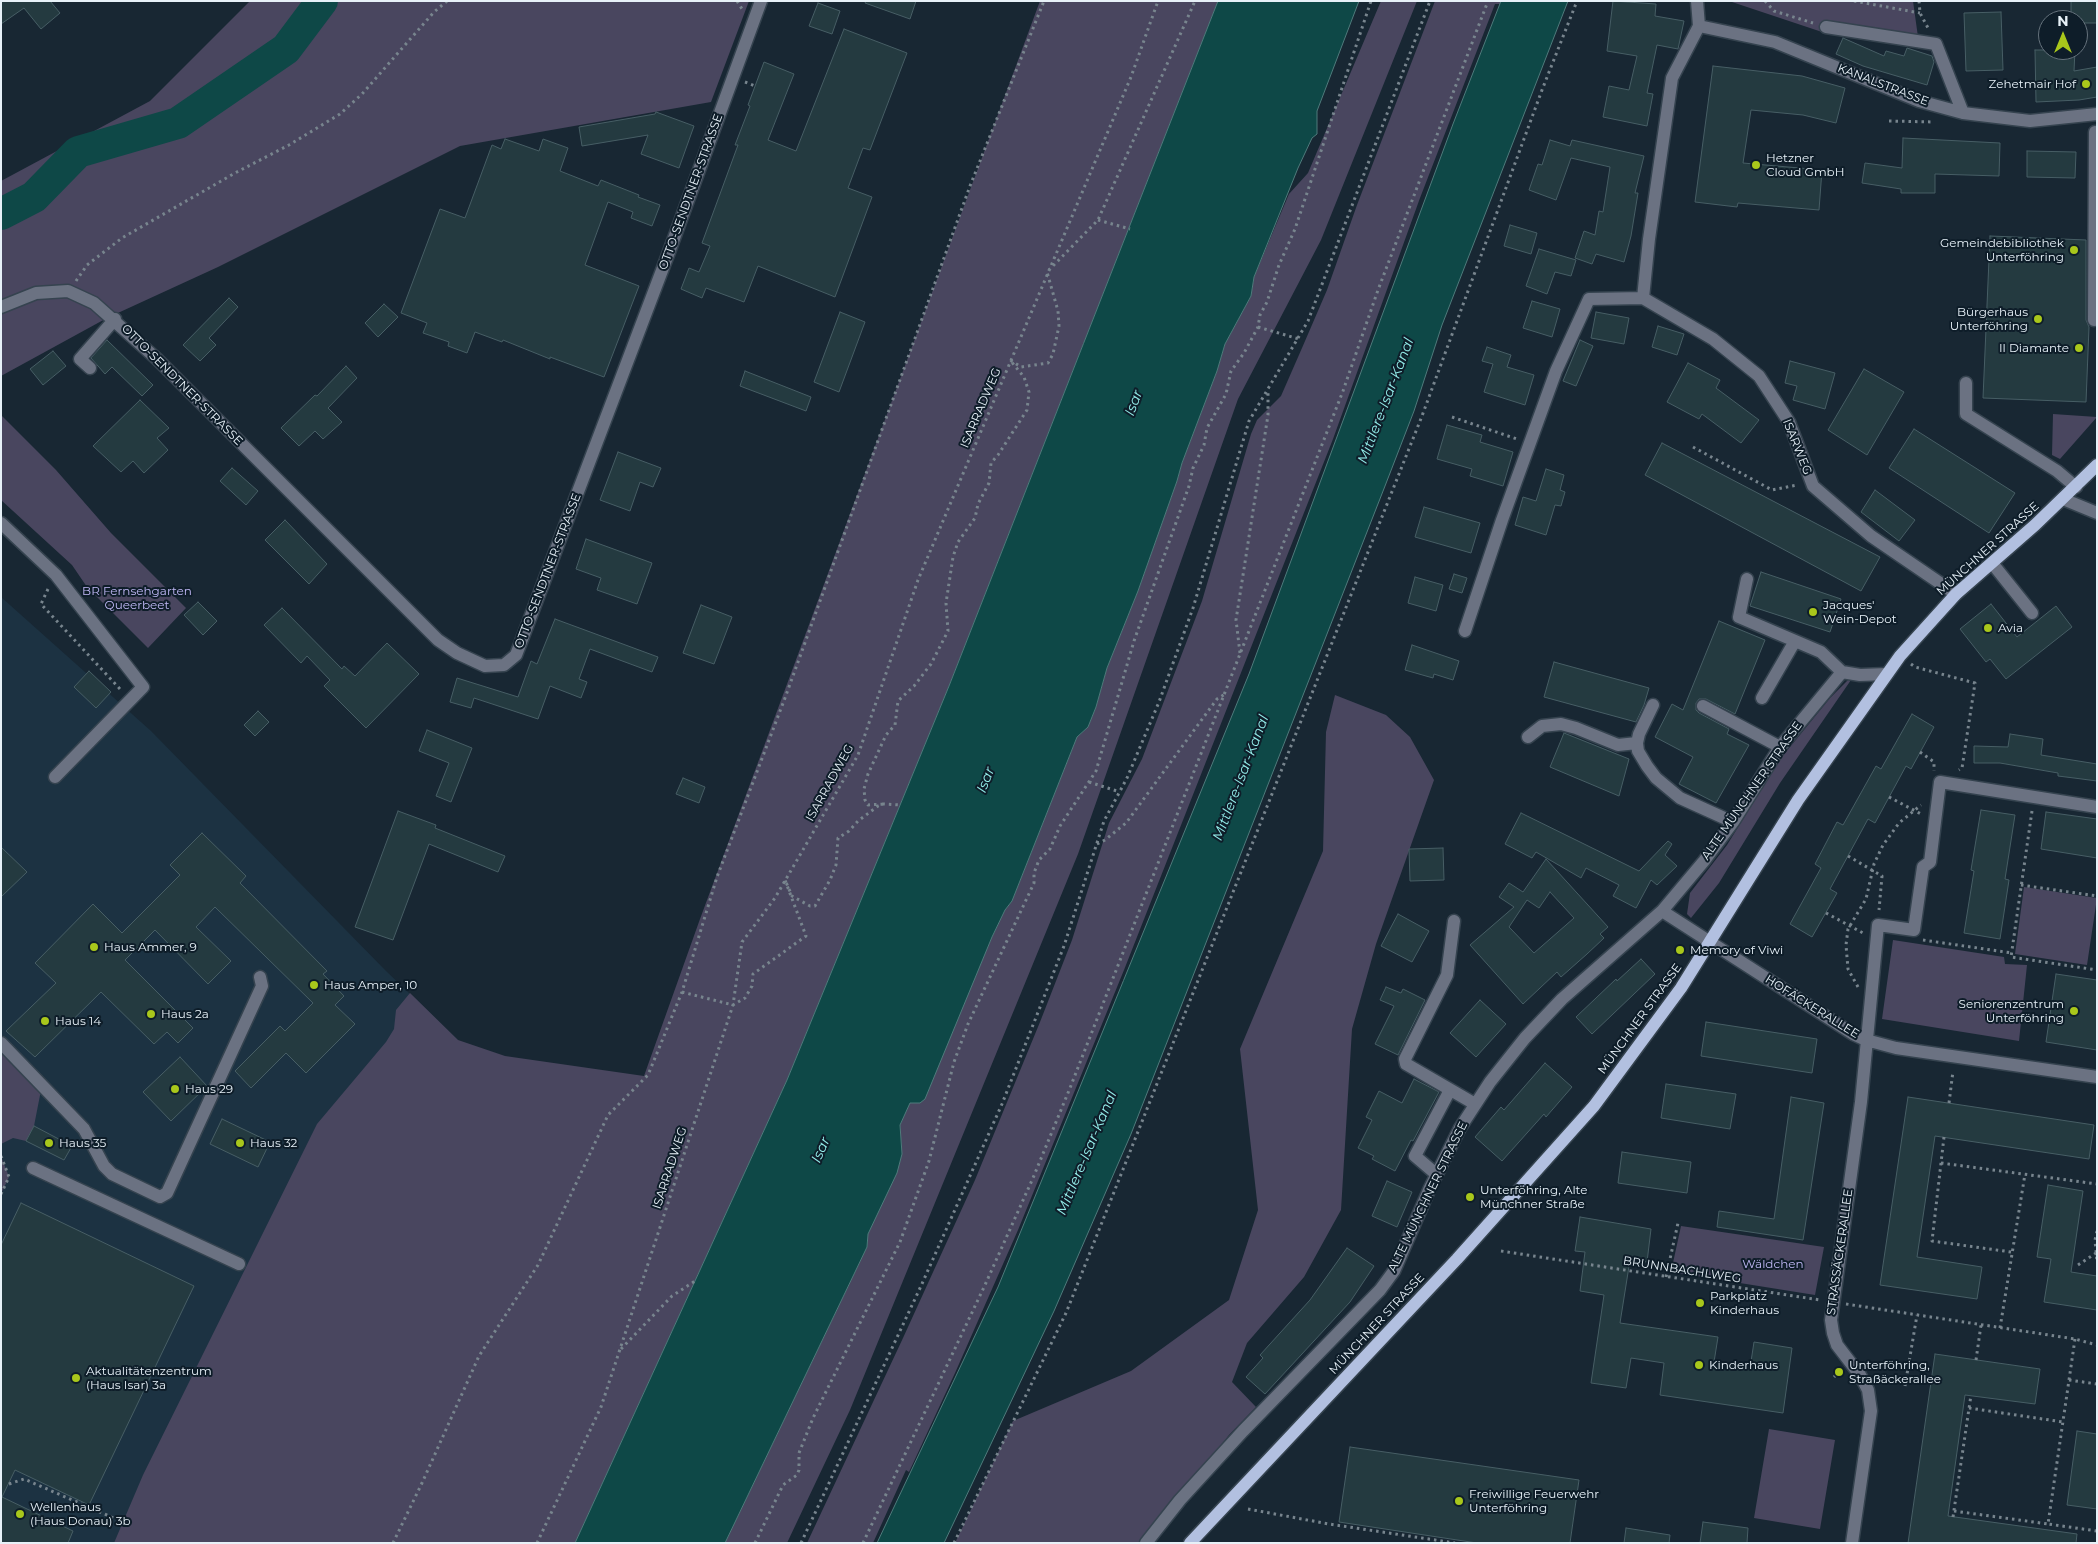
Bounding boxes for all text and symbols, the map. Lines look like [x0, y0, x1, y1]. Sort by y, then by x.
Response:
north arrow [2038, 10, 2088, 60]
text: N [2057, 12, 2069, 30]
street label: KANALSTRASSE [1835, 61, 1931, 109]
place label: Zehetmair Hof [1989, 77, 2076, 91]
marker: Zehetmair Hof [2080, 78, 2092, 90]
street label: OTTO-SENDTNER-STRASSE [656, 112, 726, 272]
place label: Hetzner Cloud GmbH [1766, 151, 1845, 179]
marker: Hetzner Cloud GmbH [1750, 159, 1762, 171]
place label: Gemeindebibliothek Unterföhring [1940, 236, 2064, 264]
marker: Gemeindebibliothek Unterföhring [2068, 244, 2080, 256]
place label: Bürgerhaus Unterföhring [1950, 305, 2028, 333]
marker: Bürgerhaus Unterföhring [2032, 313, 2044, 325]
street label: OTTO-SENDTNER-STRASSE [119, 322, 245, 448]
water label: Mittlere-Isar-Kanal [1354, 336, 1418, 466]
place label: Il Diamante [1999, 341, 2069, 355]
marker: Il Diamante [2073, 342, 2085, 354]
street label: ISARRADWEG [958, 366, 1004, 450]
water label: Isar [1121, 388, 1147, 418]
street label: ISARWEG [1779, 417, 1815, 477]
street label: OTTO-SENDTNER-STRASSE [512, 491, 584, 651]
street label: MÜNCHNER STRASSE [1934, 499, 2042, 599]
park label: BR Fernsehgarten Queerbeet [82, 584, 192, 612]
place label: Jacques' Wein-Depot [1823, 598, 1897, 626]
marker: Jacques' Wein-Depot [1807, 606, 1819, 618]
place label: Avia [1998, 621, 2023, 635]
marker: Avia [1982, 622, 1994, 634]
water label: Mittlere-Isar-Kanal [1209, 713, 1273, 843]
street label: ALTE MÜNCHNER STRASSE [1699, 719, 1805, 863]
street label: ISARRADWEG [803, 742, 857, 824]
water label: Isar [973, 765, 999, 795]
place label: Haus Ammer, 9 [104, 940, 197, 954]
marker: Haus Ammer, 9 [88, 941, 100, 953]
place label: Memory of Viwi [1690, 943, 1783, 957]
marker: Memory of Viwi [1674, 944, 1686, 956]
street label: MÜNCHNER STRASSE [1595, 961, 1685, 1077]
street label: HOFÄCKERALLEE [1762, 972, 1862, 1042]
place label: Haus Amper, 10 [324, 978, 417, 992]
marker: Haus Amper, 10 [308, 979, 320, 991]
place label: Seniorenzentrum Unterföhring [1959, 997, 2064, 1025]
marker: Seniorenzentrum Unterföhring [2068, 1005, 2080, 1017]
place label: Haus 2a [161, 1007, 209, 1021]
marker: Haus 2a [145, 1008, 157, 1020]
place label: Haus 14 [55, 1014, 101, 1028]
marker: Haus 14 [39, 1015, 51, 1027]
place label: Haus 29 [185, 1082, 233, 1096]
marker: Haus 29 [169, 1083, 181, 1095]
water label: Mittlere-Isar-Kanal [1053, 1088, 1121, 1218]
street label: ALTE MÜNCHNER STRASSE [1385, 1119, 1471, 1275]
street label: ISARRADWEG [650, 1125, 690, 1211]
water label: Isar [808, 1135, 834, 1165]
place label: Haus 35 [59, 1136, 106, 1150]
place label: Haus 32 [250, 1136, 297, 1150]
marker: Haus 35 [43, 1137, 55, 1149]
marker: Haus 32 [234, 1137, 246, 1149]
place label: Unterföhring, Alte Münchner Straße [1480, 1183, 1588, 1211]
street label: STRASSÄCKERALLEE [1824, 1188, 1856, 1316]
marker: Unterföhring, Alte Münchner Straße [1464, 1191, 1476, 1203]
street label: BRUNNBACHLWEG [1622, 1254, 1742, 1286]
park label: Wäldchen [1742, 1257, 1804, 1271]
street label: MÜNCHNER STRASSE [1326, 1271, 1428, 1377]
place label: Parkplatz Kinderhaus [1710, 1289, 1779, 1317]
marker: Parkplatz Kinderhaus [1694, 1297, 1706, 1309]
place label: Kinderhaus [1709, 1358, 1778, 1372]
place label: Unterföhring, Straßäckerallee [1849, 1358, 1941, 1386]
marker: Kinderhaus [1693, 1359, 1705, 1371]
place label: Aktualitätenzentrum (Haus Isar) 3a [86, 1364, 212, 1392]
marker: Unterföhring, Straßäckerallee [1833, 1366, 1845, 1378]
marker: Aktualitätenzentrum (Haus Isar) 3a [70, 1372, 82, 1384]
place label: Freiwillige Feuerwehr Unterföhring [1469, 1487, 1599, 1515]
marker: Freiwillige Feuerwehr Unterföhring [1453, 1495, 1465, 1507]
place label: Wellenhaus (Haus Donau) 3b [30, 1500, 131, 1528]
marker: Wellenhaus (Haus Donau) 3b [14, 1508, 26, 1520]

